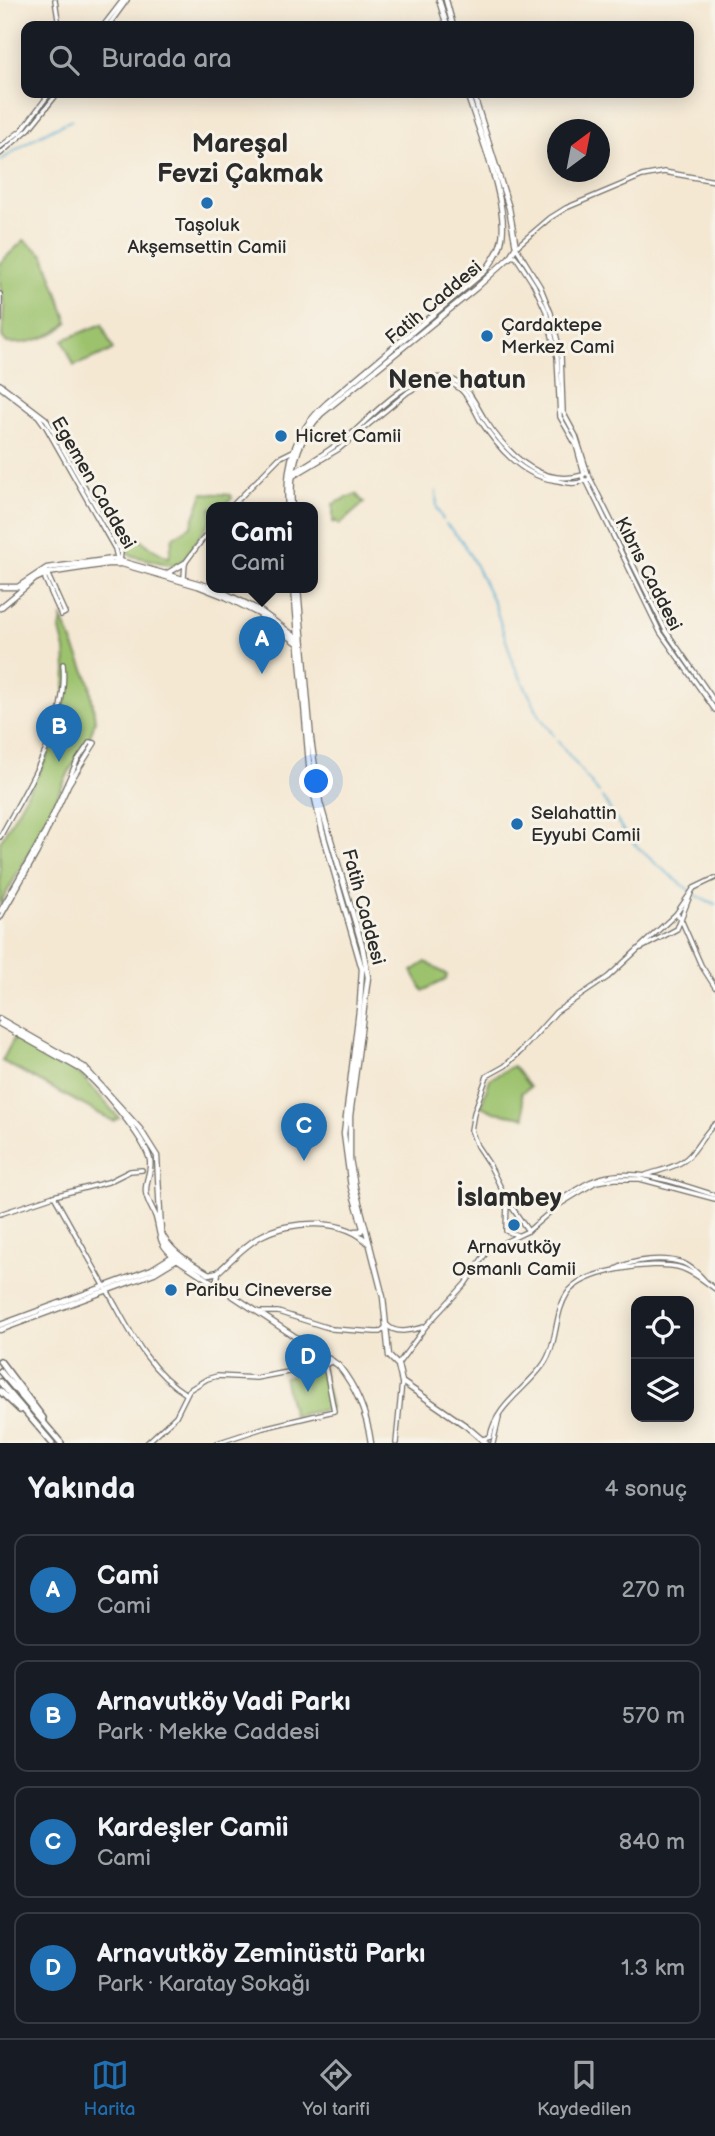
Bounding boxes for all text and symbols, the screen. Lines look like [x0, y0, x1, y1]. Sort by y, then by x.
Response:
search box [21, 21, 694, 98]
icon: search [45, 41, 83, 79]
text: Burada ara [101, 44, 232, 75]
north arrow [547, 119, 610, 182]
district label: Mareşal Fevzi Çakmak [157, 129, 323, 190]
marker: Taşoluk Akşemsettin Camii [199, 195, 215, 211]
place label: Taşoluk Akşemsettin Camii [128, 214, 286, 259]
street label: Fatih Caddesi [381, 256, 487, 350]
place label: Çardaktepe Merkez Cami [501, 314, 614, 359]
marker: Çardaktepe Merkez Cami [479, 328, 495, 344]
district label: Nene hatun [388, 365, 526, 396]
street label: Egemen Caddesi [46, 413, 140, 553]
place label: Hicret Camii [295, 425, 401, 448]
marker: Hicret Camii [273, 428, 289, 444]
popup [206, 502, 318, 593]
street label: Kıbrıs Caddesi [609, 513, 687, 635]
text: Cami [231, 518, 293, 549]
text: Cami [231, 549, 285, 577]
pin: A [239, 616, 285, 674]
pin: B [36, 704, 82, 762]
your location [299, 764, 333, 798]
place label: Selahattin Eyyubi Camii [531, 802, 641, 847]
marker: Selahattin Eyyubi Camii [509, 816, 525, 832]
street label: Fatih Caddesi [337, 847, 389, 967]
pin: C [281, 1103, 327, 1161]
district label: İslambey [456, 1180, 562, 1214]
marker: Arnavutköy Osmanlı Camii [506, 1217, 522, 1233]
place label: Arnavutköy Osmanlı Camii [452, 1236, 576, 1281]
place label: Paribu Cineverse [185, 1279, 332, 1302]
marker: Paribu Cineverse [163, 1282, 179, 1298]
map controls [631, 1296, 694, 1422]
button: locate [631, 1296, 694, 1359]
pin: D [285, 1334, 331, 1392]
button: layers [631, 1359, 694, 1422]
text: Yakında [28, 1471, 135, 1507]
text: 4 sonuç [604, 1475, 687, 1503]
text: Cami [97, 1561, 159, 1592]
text: A [46, 1576, 60, 1604]
text: 270 m [621, 1576, 685, 1604]
text: Cami [97, 1592, 151, 1620]
text: Arnavutköy Vadi Parkı [97, 1687, 351, 1718]
text: B [45, 1702, 61, 1730]
text: 570 m [622, 1702, 685, 1730]
text: Park · Mekke Caddesi [97, 1718, 320, 1746]
text: Kardeşler Camii [97, 1813, 288, 1844]
text: C [45, 1828, 61, 1856]
text: 840 m [619, 1828, 685, 1856]
text: Cami [97, 1844, 151, 1872]
text: Arnavutköy Zeminüstü Parkı [97, 1939, 425, 1970]
text: D [45, 1954, 61, 1982]
text: 1.3 km [621, 1954, 685, 1982]
text: Park · Karatay Sokağı [97, 1970, 310, 1998]
tab: Harita [84, 2056, 136, 2121]
tab: Yol tarifi [303, 2056, 370, 2121]
tab: Kaydedilen [537, 2056, 631, 2121]

